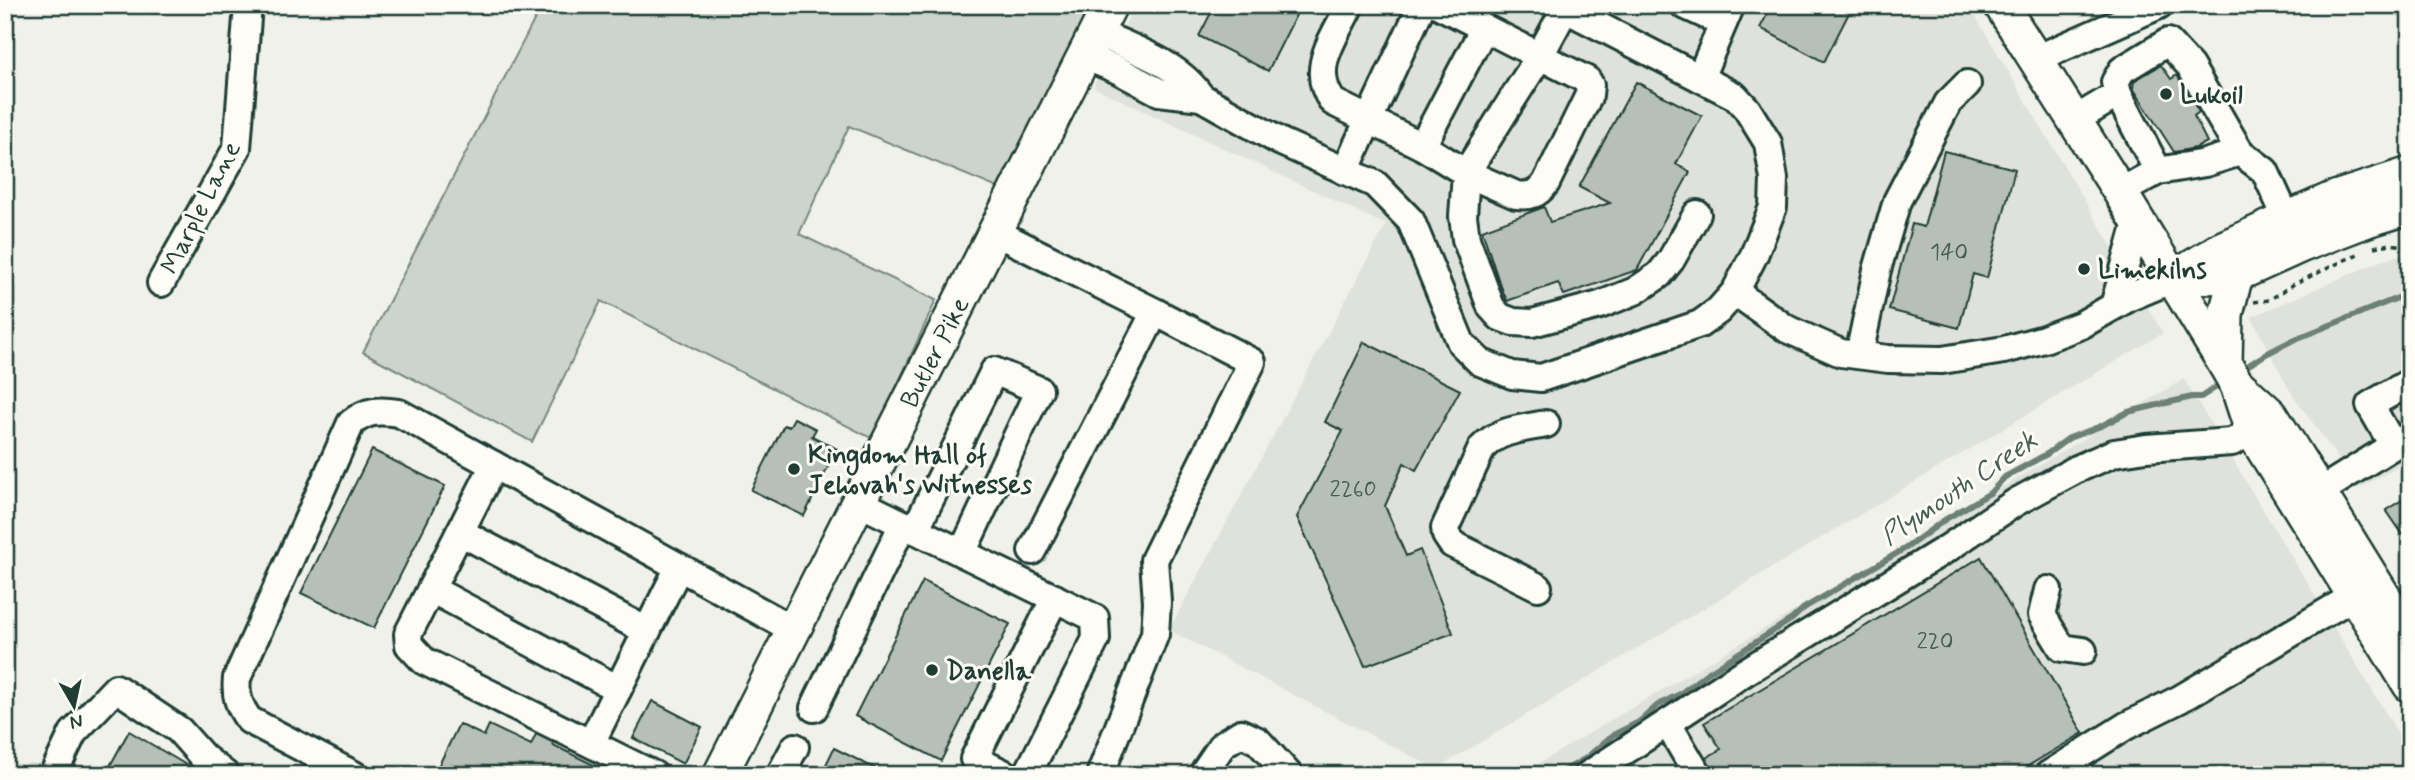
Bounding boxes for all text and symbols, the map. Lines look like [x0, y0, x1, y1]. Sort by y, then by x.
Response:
place label: Lukoil [2180, 79, 2243, 113]
marker: Lukoil [2158, 86, 2174, 102]
street label: Marple Lane [154, 135, 250, 280]
house number: 140 [1930, 238, 1968, 268]
place label: Limekilns [2098, 254, 2207, 288]
marker: Limekilns [2076, 261, 2092, 277]
street label: Butler Pike [893, 292, 978, 414]
water label: Plymouth Creek [1874, 423, 2045, 555]
place label: Kingdom Hall of Jehovah's Witnesses [808, 439, 1032, 503]
marker: Kingdom Hall of Jehovah's Witnesses [786, 461, 802, 477]
house number: 2260 [1329, 475, 1377, 505]
house number: 220 [1916, 627, 1954, 657]
place label: Danella [946, 655, 1032, 689]
marker: Danella [924, 662, 940, 678]
north arrow [38, 672, 108, 742]
text: N [68, 708, 85, 735]

